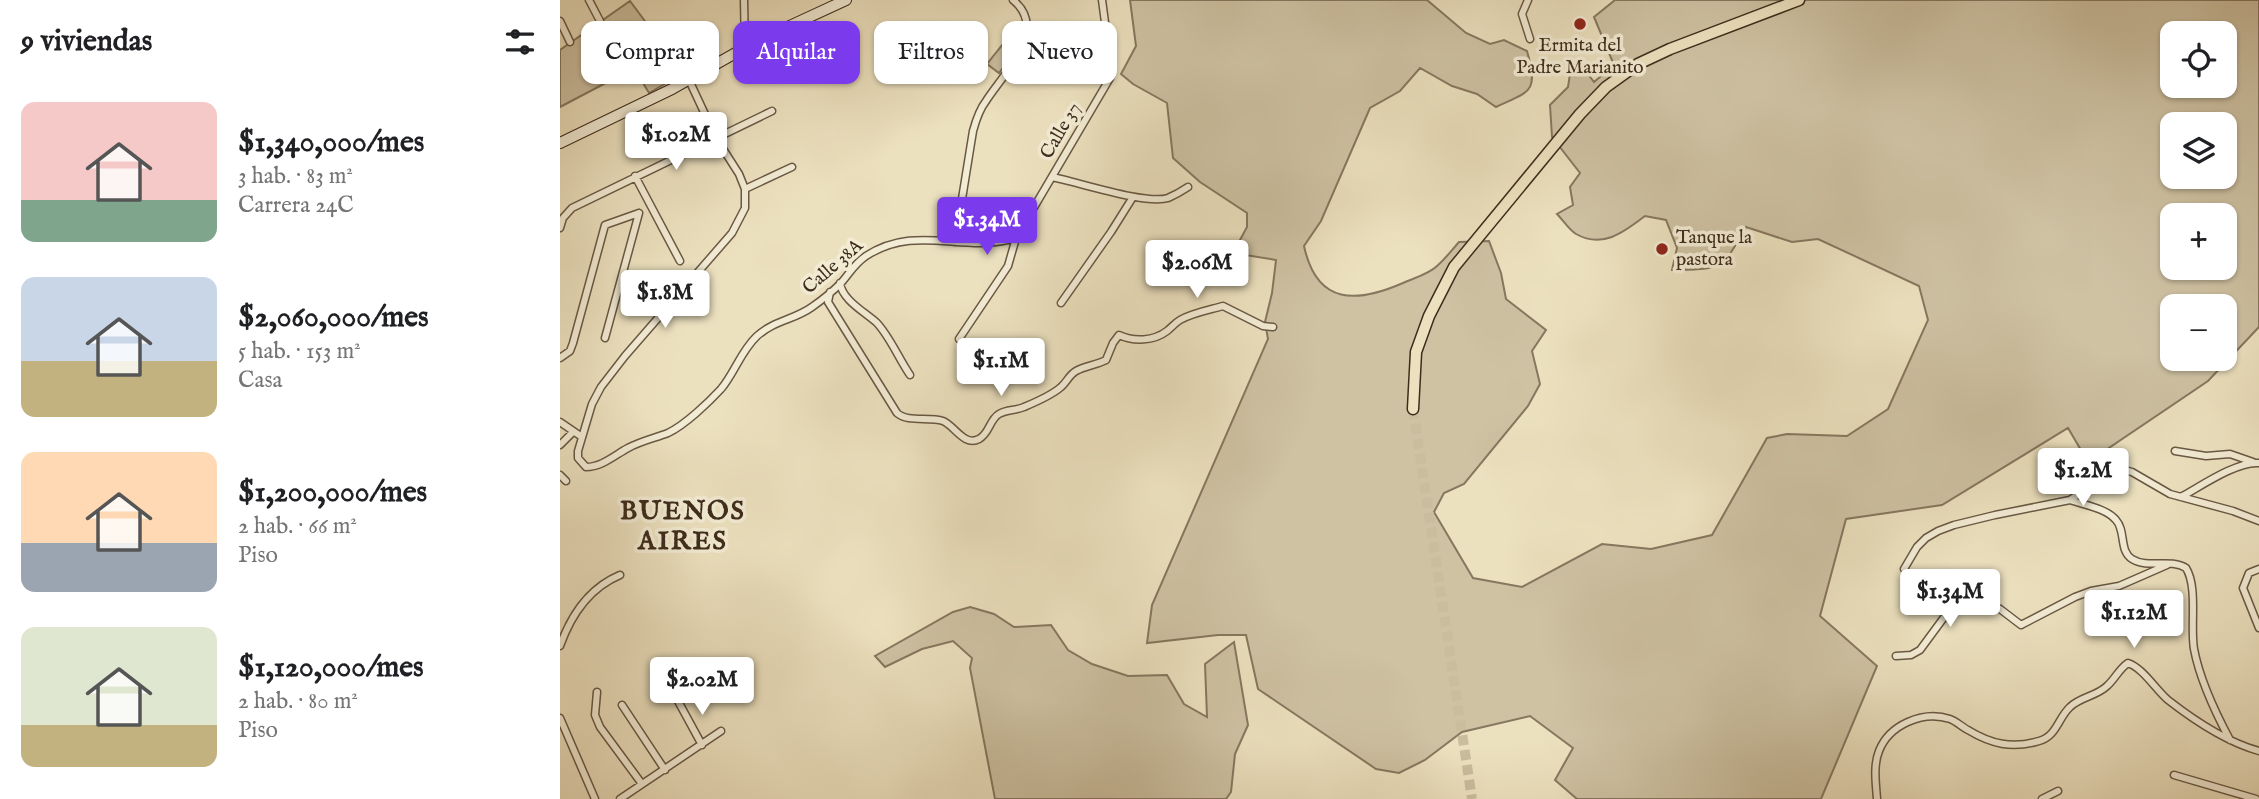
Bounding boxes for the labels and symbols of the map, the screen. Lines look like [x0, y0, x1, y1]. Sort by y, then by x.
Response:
marker: Ermita del Padre Marianito [1572, 16, 1588, 32]
place label: Ermita del Padre Marianito [1516, 34, 1644, 80]
street label: Calle 37 [1035, 99, 1087, 163]
pin: $1.02M [619, 113, 733, 172]
pin: $1.34M [930, 198, 1044, 257]
place label: Tanque la pastora [1676, 226, 1753, 272]
street label: Calle 38A [798, 233, 869, 300]
pin: $2.06M [1140, 240, 1254, 300]
marker: Tanque la pastora [1654, 241, 1670, 257]
pin: $1.8M [616, 270, 714, 330]
pin: $1.1M [952, 338, 1050, 398]
pin: $1.2M [2034, 448, 2132, 508]
district label: BUENOS AIRES [620, 495, 746, 558]
pin: $1.34M [1893, 570, 2007, 629]
pin: $1.12M [2077, 590, 2191, 650]
pin: $2.02M [645, 658, 759, 717]

